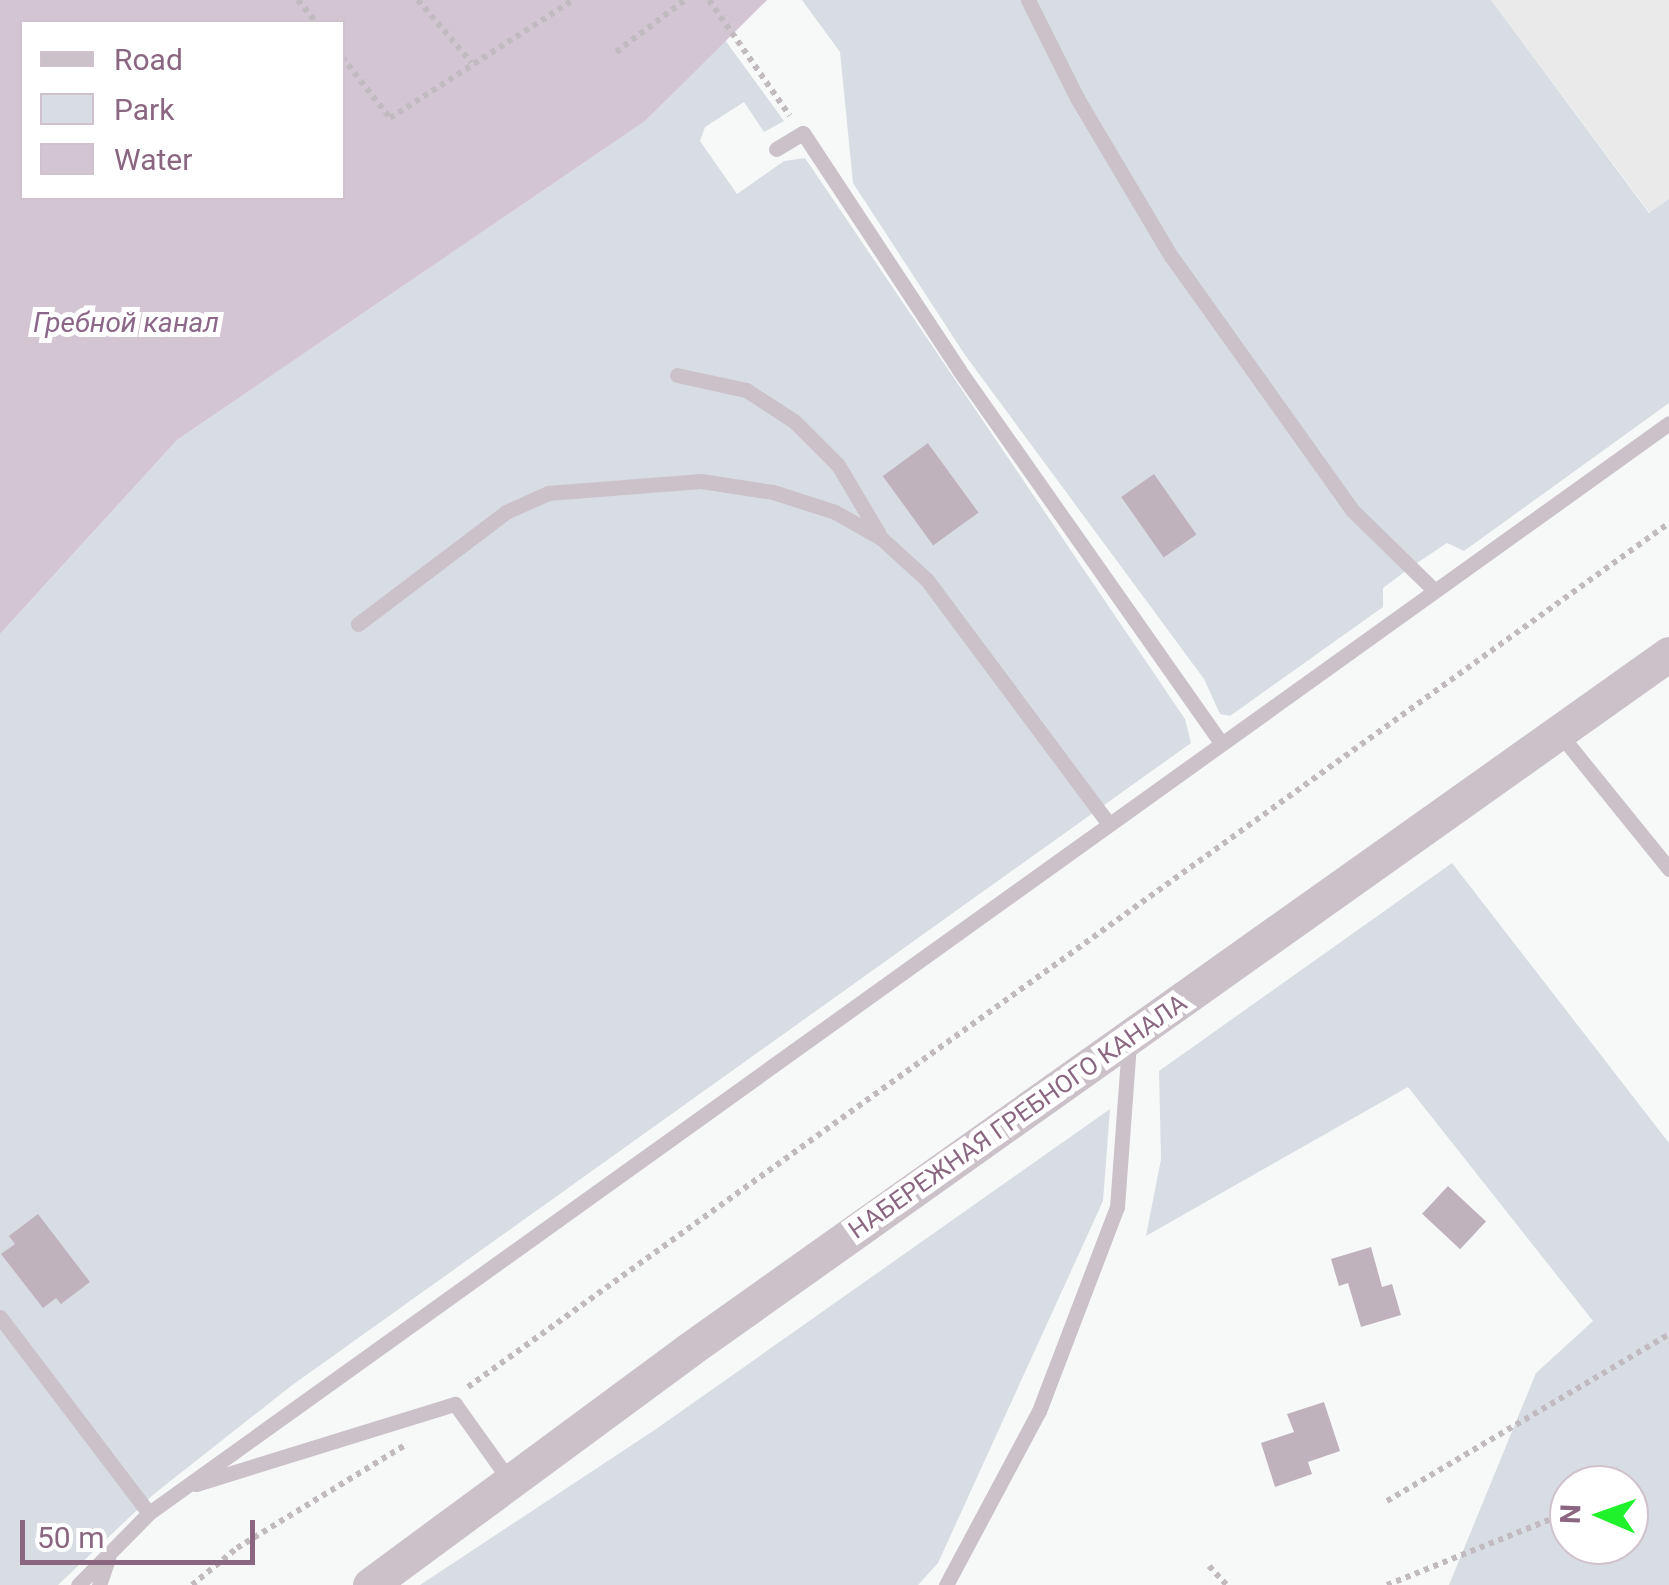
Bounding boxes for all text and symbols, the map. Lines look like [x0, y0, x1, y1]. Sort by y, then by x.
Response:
legend [20, 20, 345, 200]
text: Road [114, 42, 183, 77]
text: Park [114, 92, 174, 127]
text: Water [114, 142, 192, 177]
water label: Гребной канал [33, 306, 219, 340]
street label: НАБЕРЕЖНАЯ ГРЕБНОГО КАНАЛА [843, 988, 1193, 1246]
north arrow [1549, 1465, 1649, 1565]
scale bar [25, 1500, 260, 1562]
text: N [1554, 1504, 1587, 1524]
text: 50 m [37, 1520, 104, 1555]

